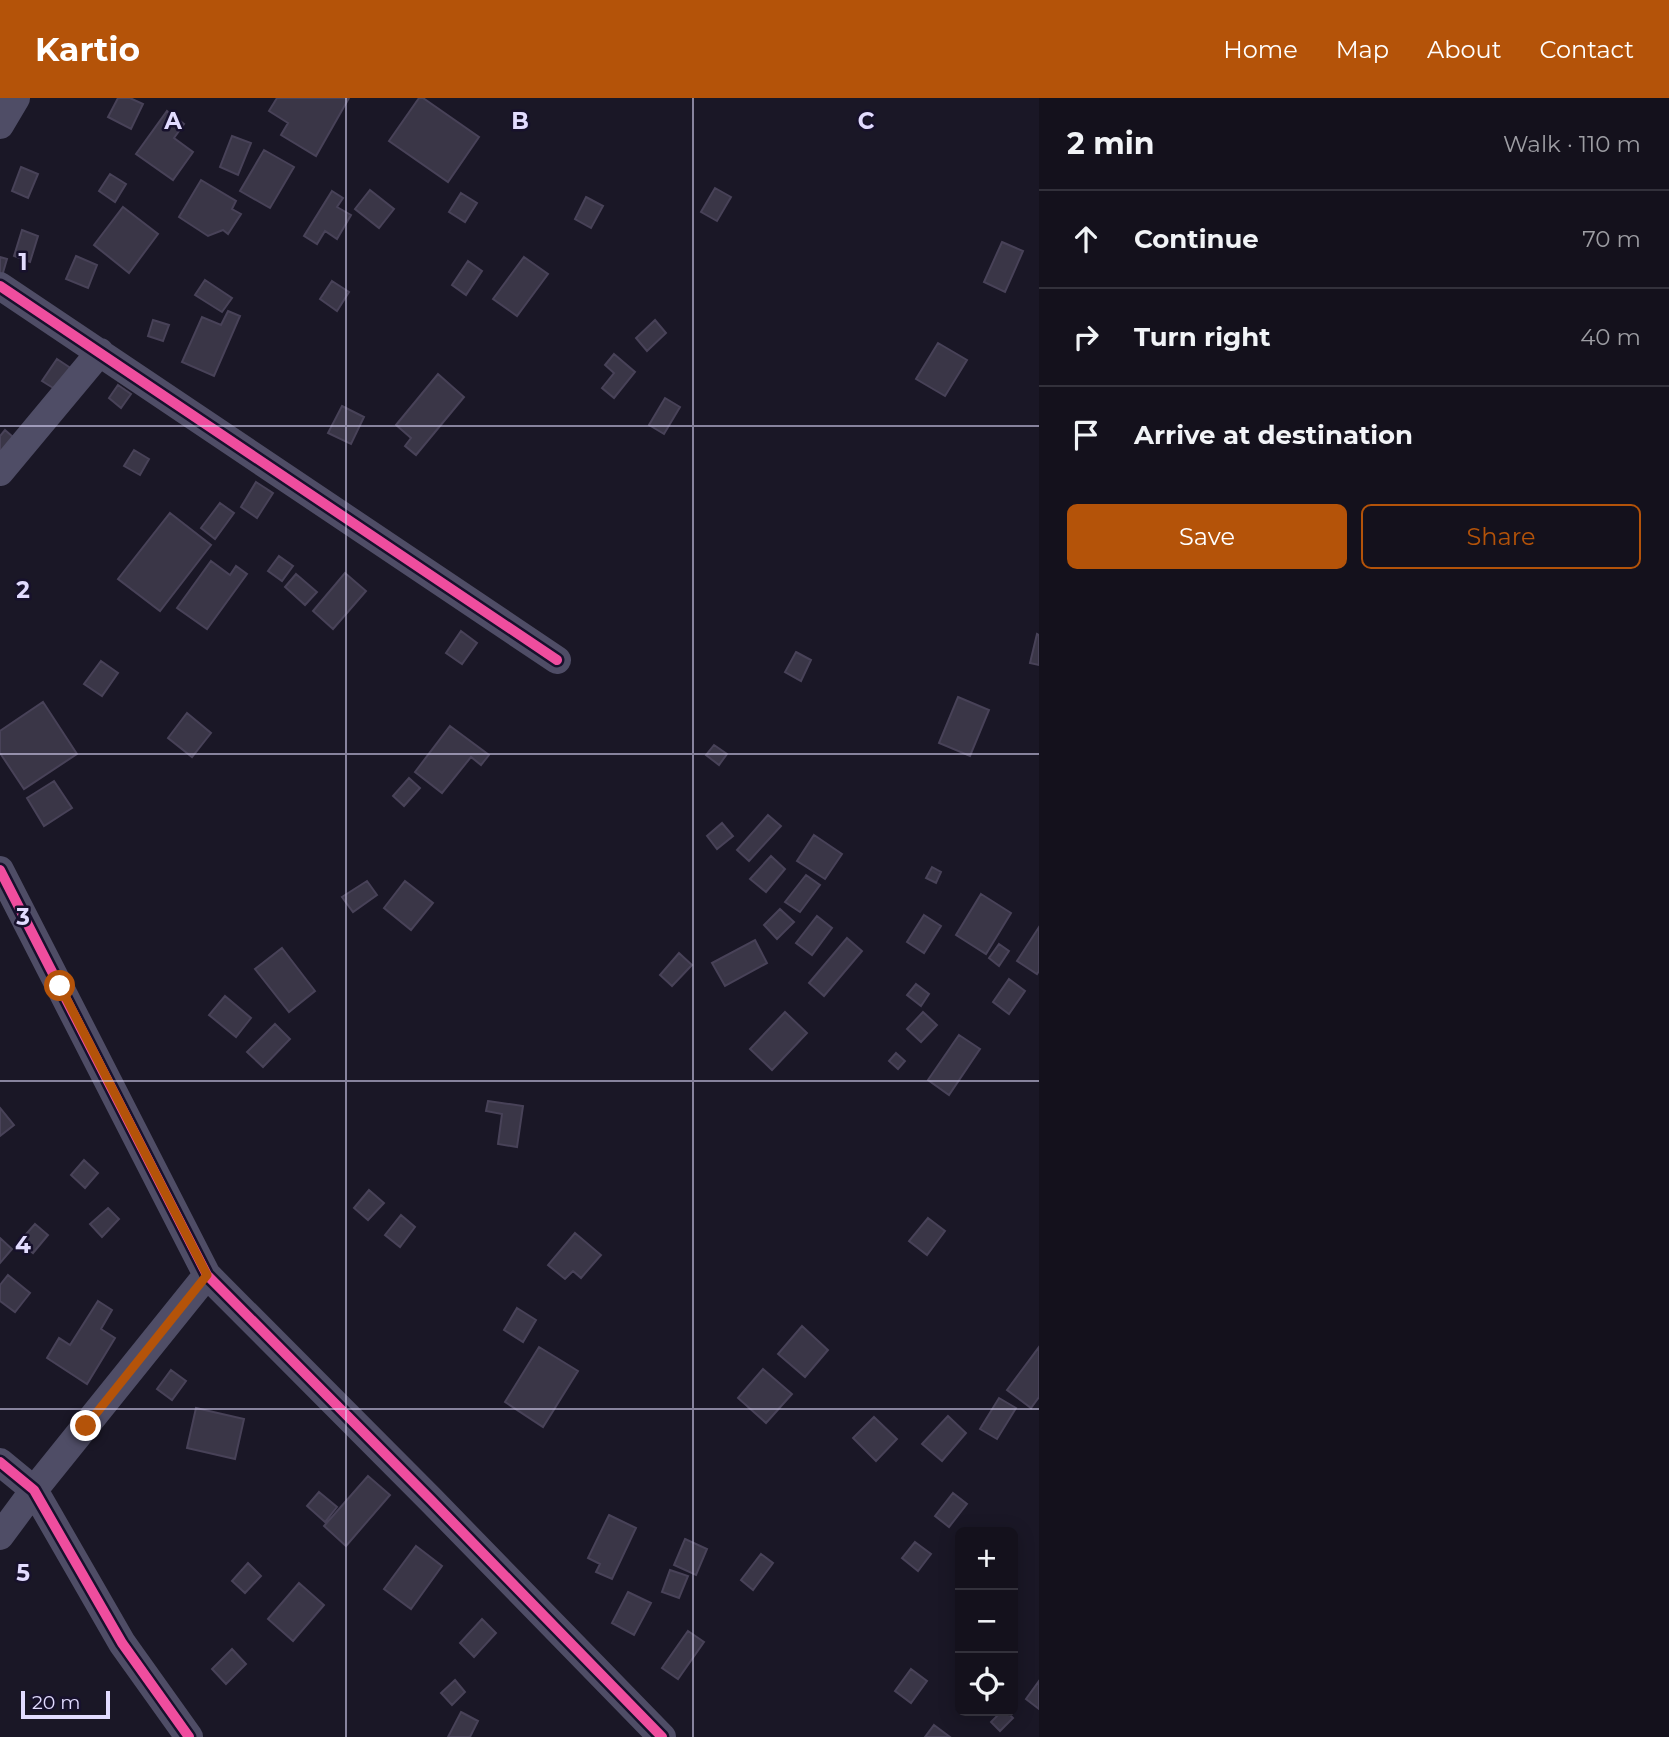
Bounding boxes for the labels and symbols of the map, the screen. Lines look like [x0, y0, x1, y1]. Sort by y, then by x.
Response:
text: A [163, 107, 182, 135]
text: B [511, 107, 529, 135]
text: C [858, 107, 875, 135]
text: 1 [18, 248, 28, 276]
text: 2 [16, 576, 30, 604]
text: 3 [15, 903, 30, 931]
route start [44, 970, 75, 1001]
text: 4 [15, 1231, 31, 1259]
route end [70, 1410, 101, 1441]
text: 5 [16, 1559, 30, 1587]
scale bar [21, 1688, 110, 1720]

